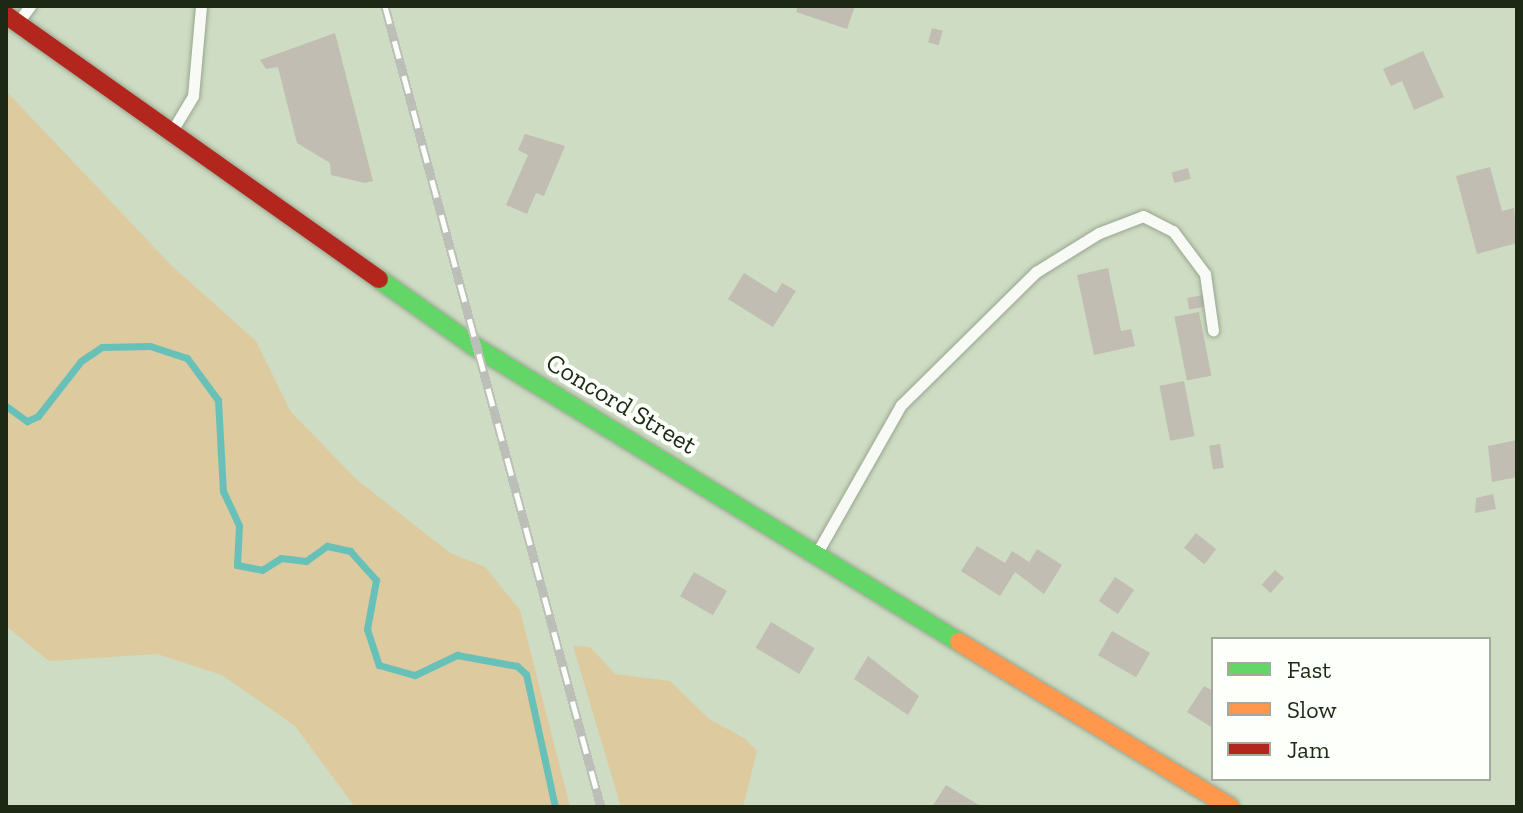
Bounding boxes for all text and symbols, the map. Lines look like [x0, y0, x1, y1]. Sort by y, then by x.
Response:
street label: Concord Street [540, 347, 702, 461]
legend [1211, 637, 1491, 781]
text: Fast [1287, 655, 1331, 684]
text: Slow [1287, 695, 1337, 724]
text: Jam [1287, 735, 1330, 764]

